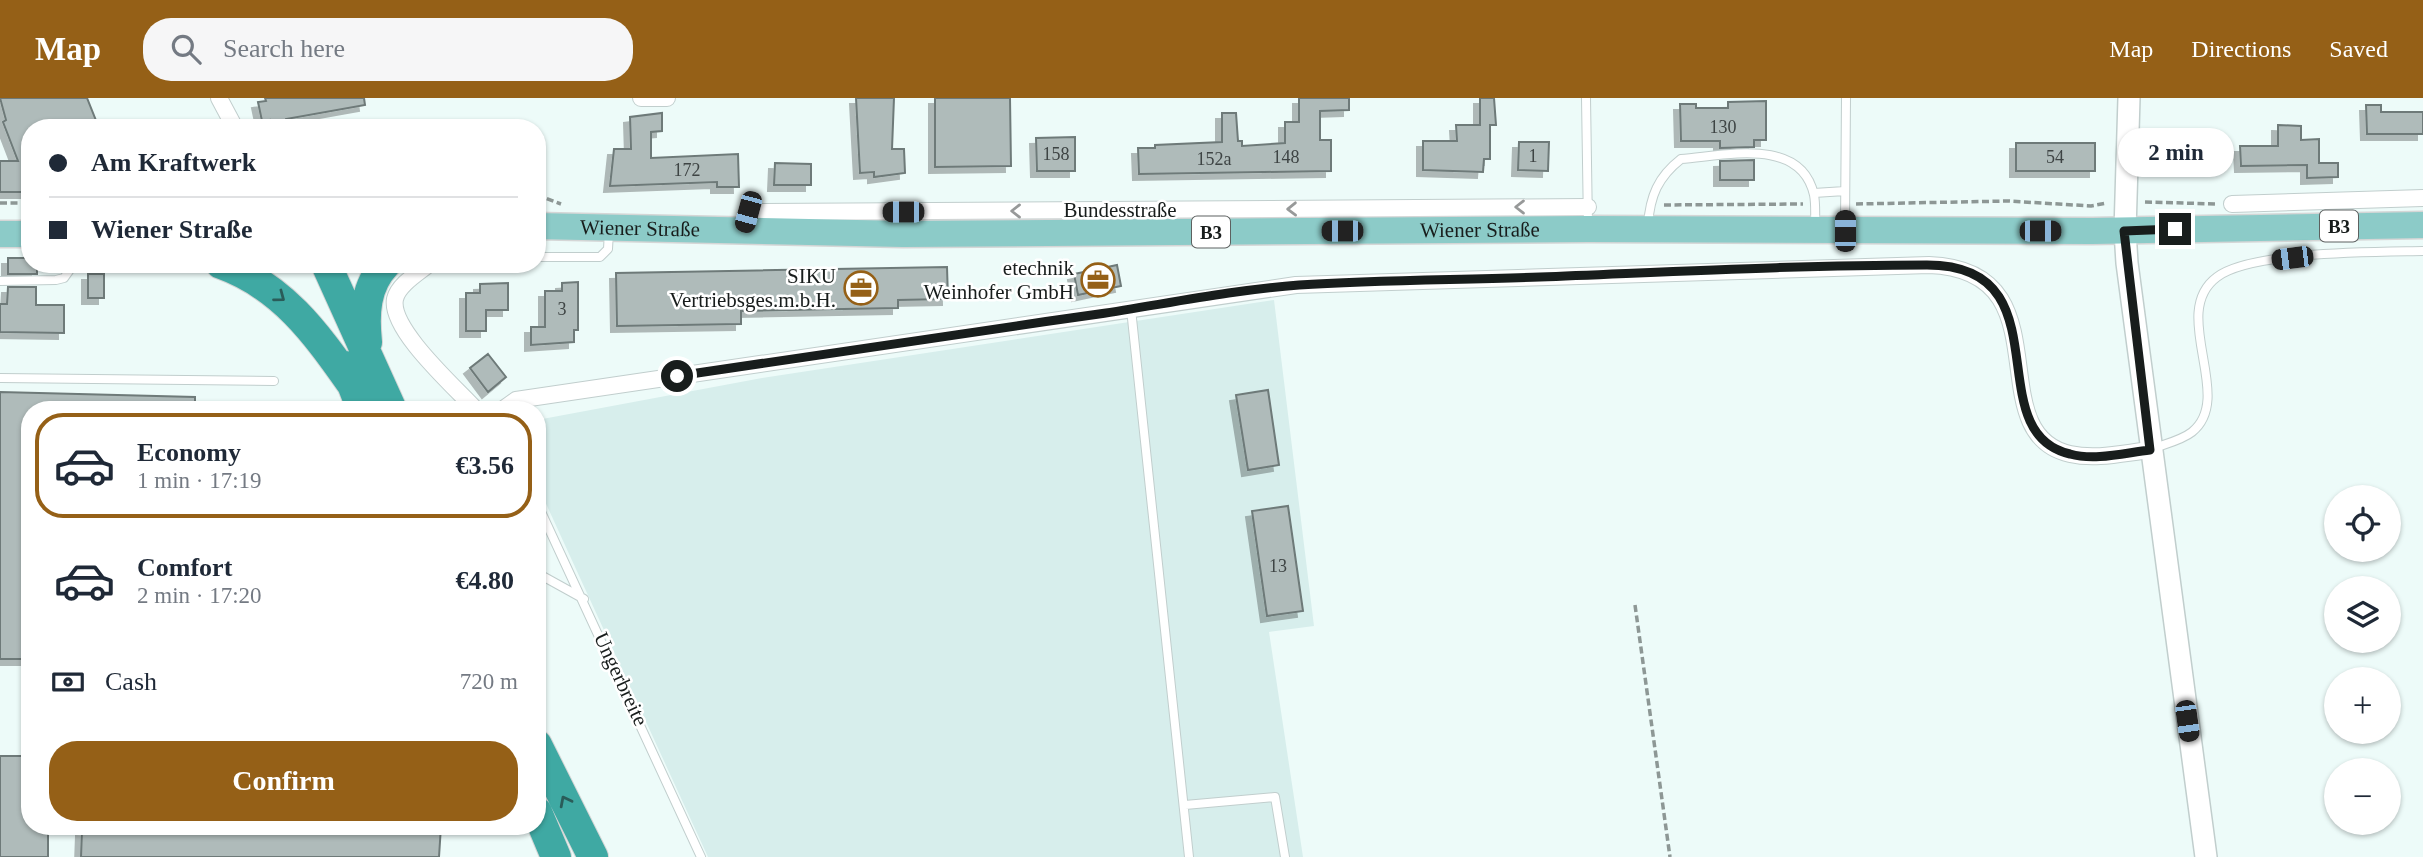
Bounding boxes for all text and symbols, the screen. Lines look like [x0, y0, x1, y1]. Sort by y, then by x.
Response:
search box [143, 18, 633, 81]
icon: search [167, 30, 205, 68]
text: Map [35, 31, 101, 67]
text: Search here [223, 34, 345, 63]
text: Map [2109, 36, 2153, 62]
text: Directions [2191, 36, 2291, 62]
text: Saved [2329, 36, 2388, 62]
house number: 130 [1710, 117, 1737, 137]
callout: 2 min [2117, 128, 2233, 176]
text: 2 min [2148, 140, 2204, 165]
house number: 158 [1043, 144, 1070, 164]
house number: 1 [1529, 146, 1538, 166]
house number: 148 [1273, 147, 1300, 167]
house number: 54 [2046, 147, 2064, 167]
text: Am Kraftwerk [91, 148, 256, 177]
house number: 152a [1197, 149, 1232, 169]
house number: 172 [674, 160, 701, 180]
car [733, 189, 764, 235]
street label: Bundesstraße [1063, 198, 1177, 222]
one-way arrow [1514, 199, 1525, 215]
one-way arrow [1287, 201, 1297, 217]
car [883, 202, 925, 223]
one-way arrow [1010, 203, 1021, 219]
car [1835, 210, 1856, 252]
road number: B3 [2320, 210, 2358, 242]
route end [2159, 213, 2191, 245]
text: Wiener Straße [91, 215, 253, 244]
street label: Wiener Straße [580, 215, 700, 242]
road number: B3 [1192, 216, 1230, 248]
street label: Wiener Straße [1420, 217, 1540, 242]
car [1322, 221, 1364, 242]
car [2020, 221, 2062, 242]
car [2270, 245, 2315, 271]
place label: etechnik Weinhofer GmbH [923, 256, 1074, 304]
office icon: etechnik Weinhofer GmbH [1079, 261, 1117, 299]
place label: SIKU Vertriebsges.m.b.H. [669, 264, 836, 312]
office icon: SIKU Vertriebsges.m.b.H. [842, 269, 880, 307]
one-way arrow [272, 289, 285, 302]
house number: 3 [558, 299, 567, 319]
route start [661, 360, 693, 392]
icon: car [53, 434, 116, 497]
text: Economy [137, 438, 241, 467]
text: €3.56 [456, 451, 514, 480]
text: 1 min · 17:19 [137, 468, 262, 493]
map controls [2324, 485, 2401, 835]
button: locate [2324, 485, 2401, 562]
icon: car [53, 549, 116, 612]
text: Comfort [137, 553, 232, 582]
house number: 13 [1269, 556, 1287, 576]
text: €4.80 [456, 566, 514, 595]
button: layers [2324, 576, 2401, 653]
text: 2 min · 17:20 [137, 583, 262, 608]
street label: Ungerbreite [589, 628, 653, 730]
icon: cash [49, 663, 87, 701]
text: Cash [105, 667, 157, 696]
button: + [2324, 667, 2401, 744]
text: 720 m [460, 669, 518, 694]
car [2174, 699, 2201, 743]
button: Confirm [49, 741, 518, 821]
button: − [2324, 758, 2401, 835]
one-way arrow [559, 796, 573, 808]

